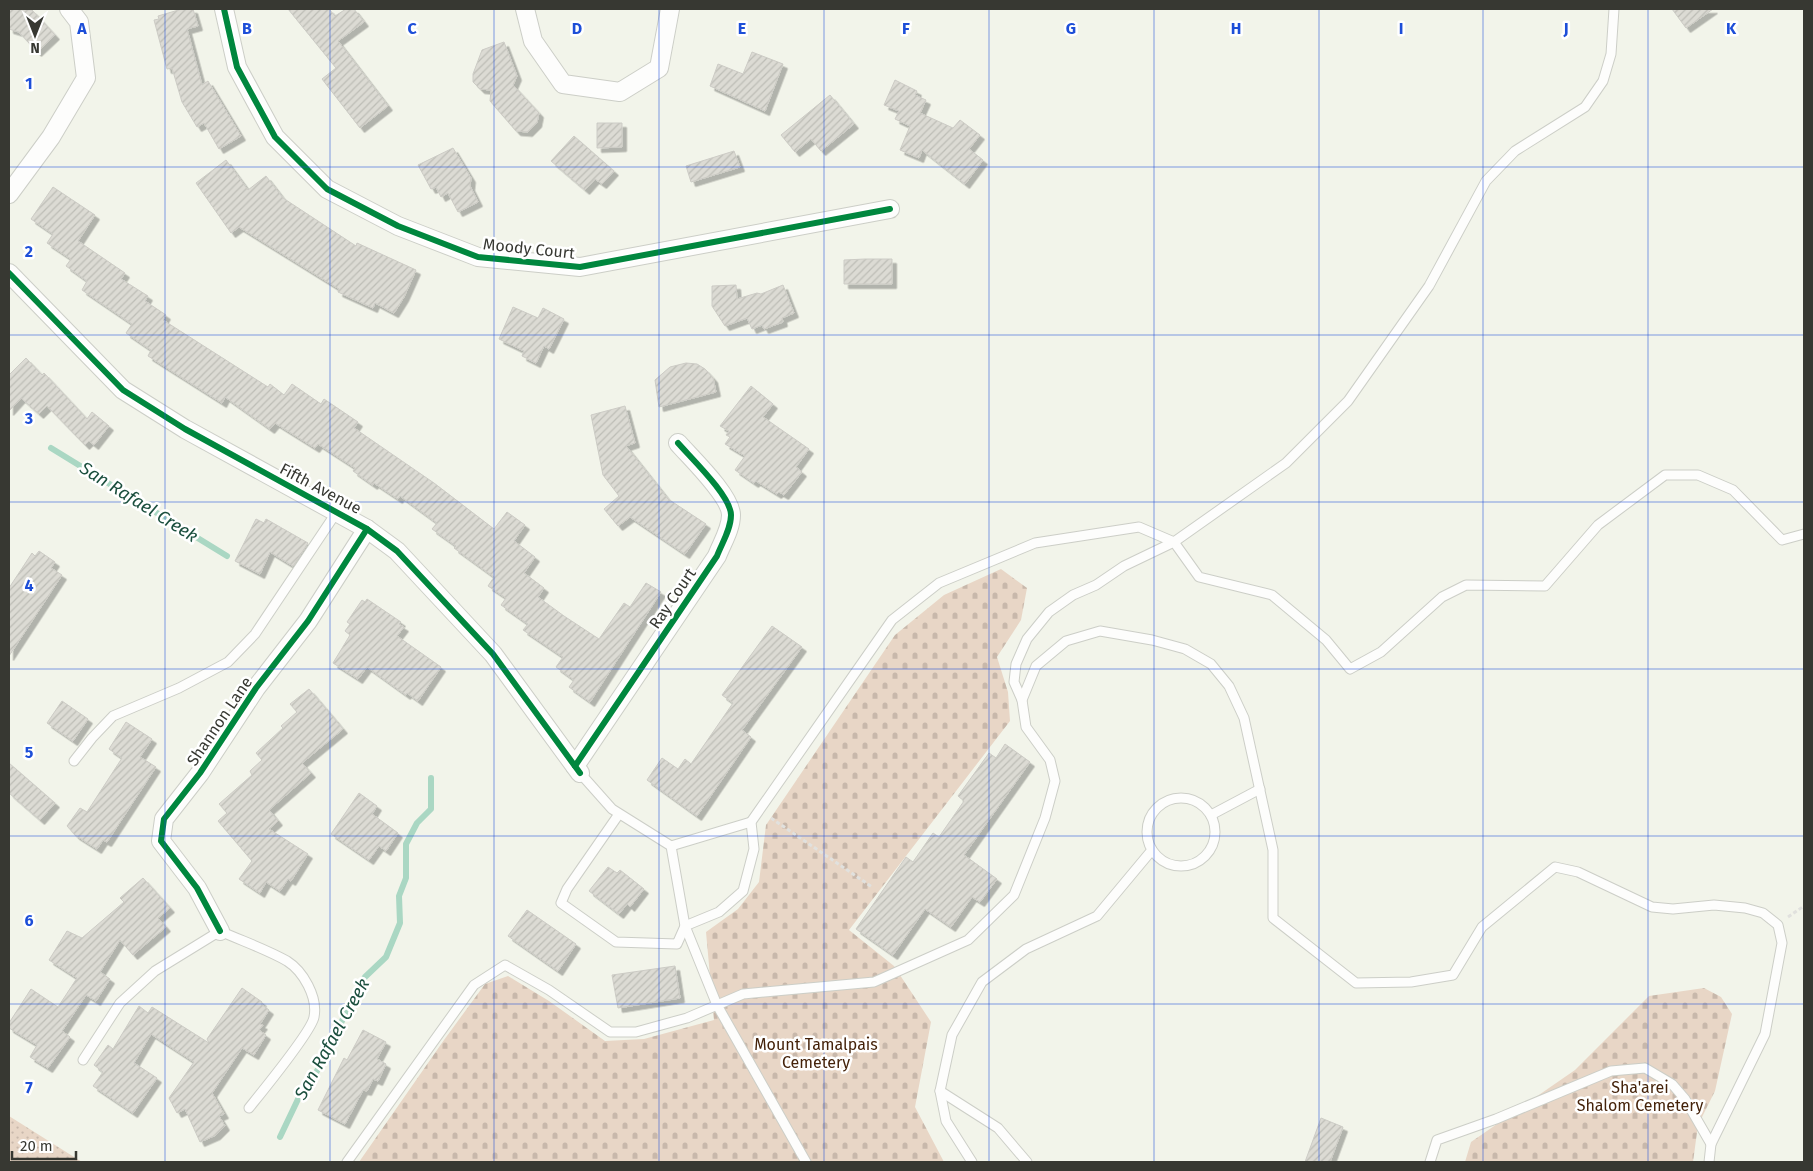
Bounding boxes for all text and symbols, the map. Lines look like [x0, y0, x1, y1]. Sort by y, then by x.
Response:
north arrow [10, 10, 60, 60]
text: A [76, 19, 87, 38]
text: B [242, 19, 252, 38]
text: C [407, 19, 417, 38]
text: D [572, 19, 582, 38]
text: E [738, 19, 746, 38]
text: F [902, 19, 910, 38]
text: G [1066, 19, 1076, 38]
text: H [1231, 19, 1241, 38]
text: I [1399, 19, 1403, 38]
text: J [1562, 19, 1569, 38]
text: K [1726, 19, 1737, 38]
text: N [30, 39, 40, 56]
text: 1 [25, 74, 33, 93]
street label: Moody Court [482, 234, 576, 263]
text: 2 [25, 242, 33, 261]
text: 3 [24, 409, 33, 428]
water label: San Rafael Creek [75, 456, 202, 547]
street label: Fifth Avenue [277, 459, 365, 518]
street label: Ray Court [645, 564, 700, 632]
text: 4 [24, 576, 34, 595]
street label: Shannon Lane [183, 673, 256, 769]
text: 5 [25, 743, 34, 762]
text: 6 [24, 911, 34, 930]
water label: San Rafael Creek [289, 974, 375, 1104]
park label: Mount Tamalpais Cemetery [754, 1035, 878, 1072]
text: 7 [25, 1078, 33, 1097]
park label: Sha'arei Shalom Cemetery [1577, 1078, 1703, 1115]
scale bar [12, 1128, 76, 1160]
text: 20 m [20, 1137, 53, 1155]

